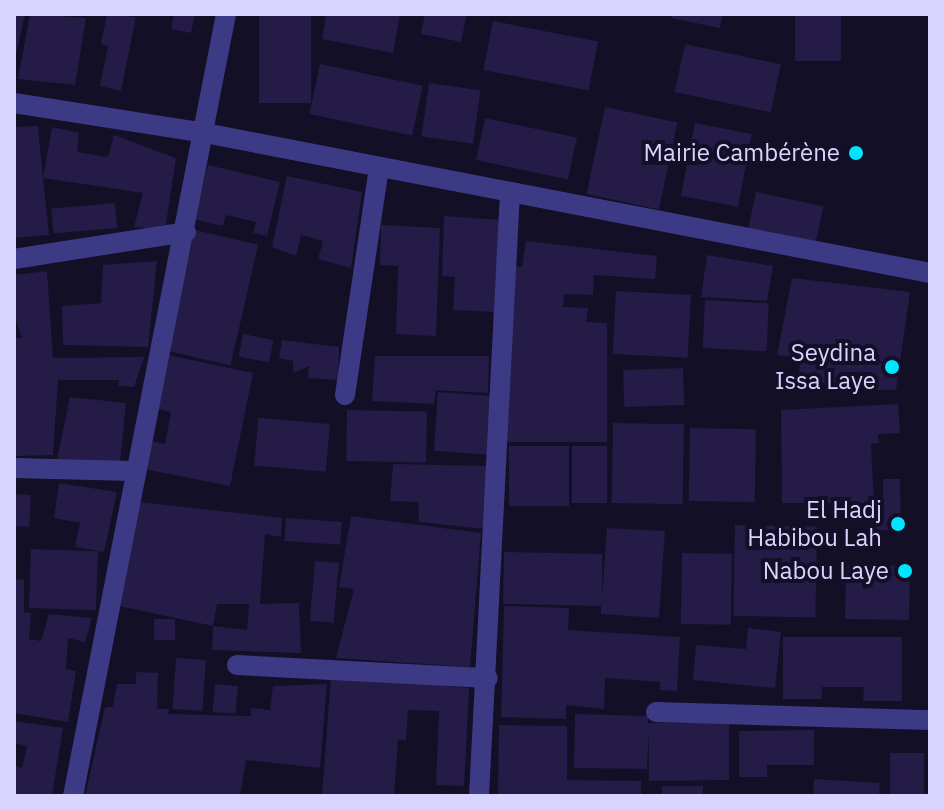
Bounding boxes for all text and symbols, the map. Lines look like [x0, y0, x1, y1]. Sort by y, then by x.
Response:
place label: Mairie Cambérène [644, 139, 840, 167]
marker: Mairie Cambérène [847, 144, 865, 162]
place label: Seydina Issa Laye [775, 339, 876, 395]
marker: Seydina Issa Laye [883, 358, 901, 376]
place label: El Hadj Habibou Lah [747, 496, 882, 552]
marker: El Hadj Habibou Lah [889, 515, 907, 533]
place label: Nabou Laye [763, 557, 889, 585]
marker: Nabou Laye [896, 562, 914, 580]

